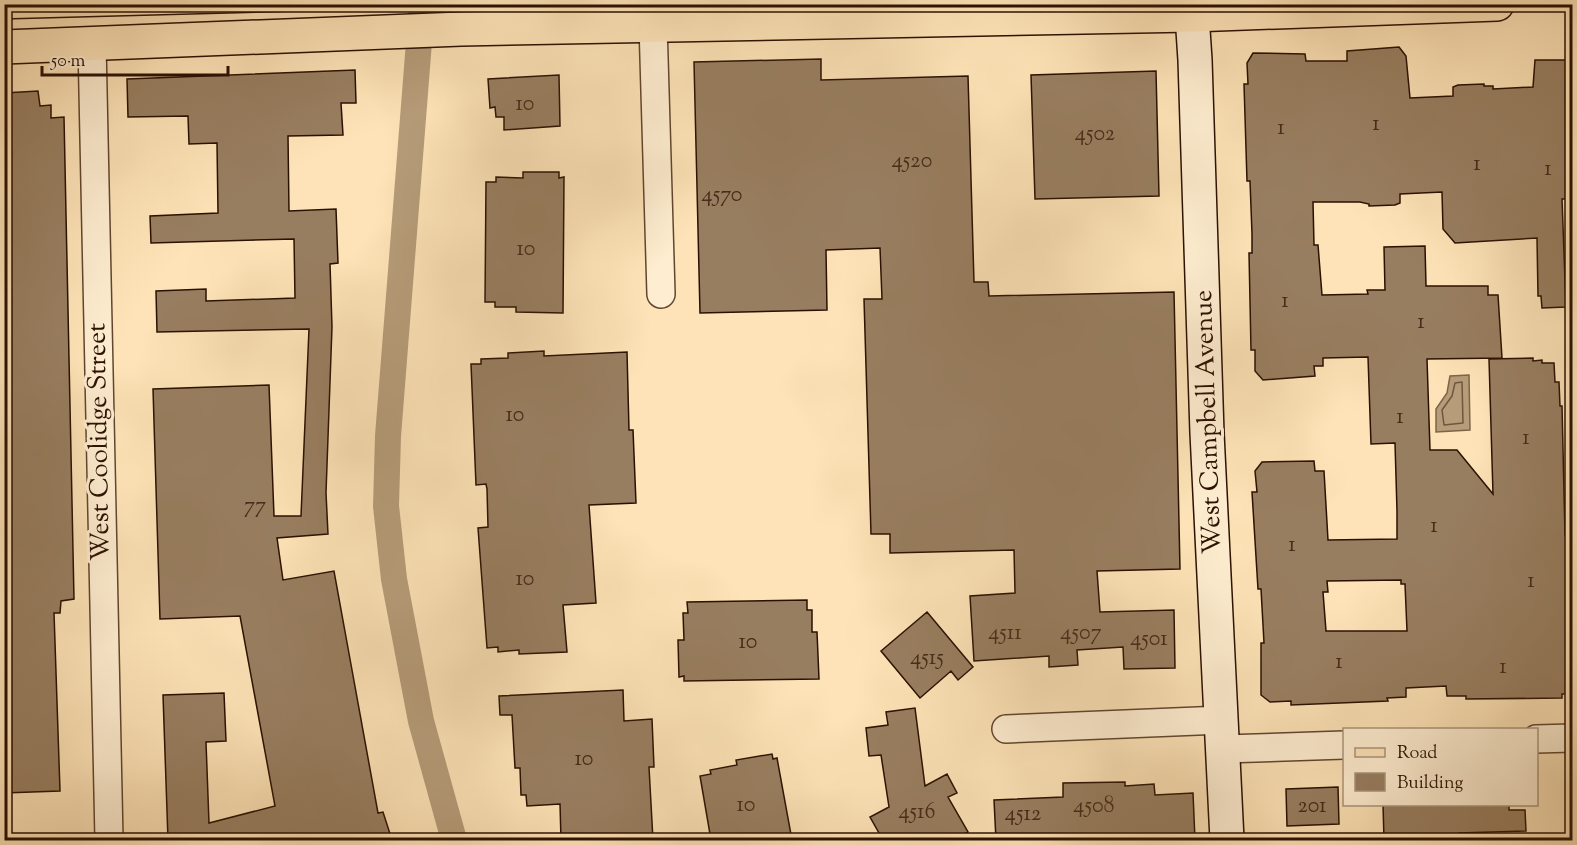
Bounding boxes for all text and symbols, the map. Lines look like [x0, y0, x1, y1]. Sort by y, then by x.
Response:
scale bar [42, 39, 228, 77]
text: 50 m [50, 49, 86, 75]
house number: 10 [516, 89, 534, 121]
house number: 1 [1372, 109, 1380, 141]
house number: 1 [1277, 113, 1285, 145]
house number: 4502 [1075, 119, 1115, 151]
house number: 4520 [892, 146, 932, 178]
house number: 1 [1473, 149, 1481, 181]
house number: 1 [1544, 154, 1552, 186]
house number: 4570 [702, 180, 742, 212]
house number: 10 [517, 234, 535, 266]
house number: 1 [1281, 286, 1289, 318]
street label: West Campbell Avenue [1186, 289, 1232, 555]
house number: 1 [1417, 307, 1425, 339]
street label: West Coolidge Street [79, 323, 121, 561]
house number: 10 [506, 400, 524, 432]
house number: 1 [1396, 402, 1404, 434]
house number: 1 [1522, 423, 1530, 455]
house number: 77 [244, 491, 266, 523]
house number: 1 [1430, 511, 1438, 543]
house number: 1 [1288, 530, 1296, 562]
house number: 10 [516, 564, 534, 596]
house number: 1 [1527, 566, 1535, 598]
house number: 4511 [988, 618, 1022, 650]
house number: 4507 [1060, 618, 1102, 650]
house number: 4501 [1130, 624, 1168, 656]
house number: 10 [739, 627, 757, 659]
house number: 4515 [910, 643, 944, 675]
house number: 1 [1335, 647, 1343, 679]
house number: 1 [1499, 652, 1507, 684]
legend [1343, 728, 1538, 806]
text: Road [1397, 741, 1437, 767]
house number: 10 [575, 744, 593, 776]
text: Building [1397, 771, 1463, 797]
house number: 10 [737, 790, 755, 822]
house number: 4508 [1073, 791, 1115, 823]
house number: 201 [1297, 791, 1327, 823]
house number: 4516 [898, 797, 936, 829]
house number: 4512 [1005, 799, 1041, 831]

